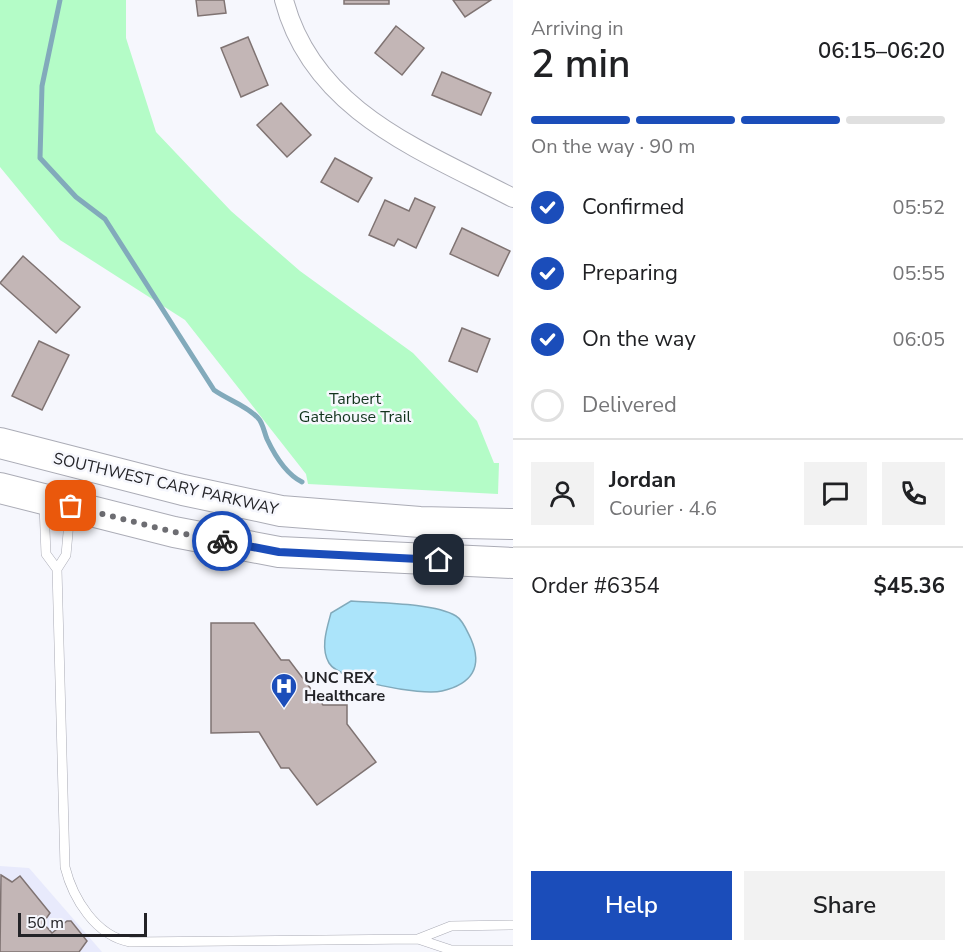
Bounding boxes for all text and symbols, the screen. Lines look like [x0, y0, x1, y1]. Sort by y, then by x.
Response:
text: Arriving in [531, 15, 624, 42]
text: 06:15–06:20 [818, 36, 945, 66]
text: 2 min [531, 38, 630, 91]
text: On the way · 90 m [531, 133, 695, 160]
icon: check [531, 191, 564, 224]
text: Confirmed [582, 192, 684, 222]
text: 05:52 [892, 194, 945, 221]
icon: check [531, 257, 564, 290]
text: Preparing [582, 258, 678, 288]
text: 05:55 [892, 260, 945, 287]
icon: check [531, 323, 564, 356]
text: On the way [582, 324, 696, 354]
text: 06:05 [892, 326, 945, 353]
park label: Tarbert Gatehouse Trail [299, 388, 411, 428]
text: Delivered [582, 390, 677, 420]
street label: SOUTHWEST CARY PARKWAY [51, 447, 281, 521]
button: person [531, 462, 594, 525]
button: chat [804, 462, 867, 525]
button: phone [882, 462, 945, 525]
text: Jordan [609, 465, 676, 495]
pin [45, 480, 96, 531]
icon: bag [54, 489, 87, 522]
text: Courier · 4.6 [609, 495, 717, 522]
courier [192, 511, 252, 571]
icon: bike [206, 525, 239, 558]
pin [413, 534, 464, 585]
icon: home [422, 543, 455, 576]
text: Order #6354 [531, 571, 660, 601]
text: $45.36 [874, 571, 945, 601]
place label: UNC REX Healthcare [304, 667, 386, 707]
hospital icon: UNC REX Healthcare [269, 671, 299, 709]
button: Help [531, 871, 732, 940]
button: Share [744, 871, 945, 940]
scale bar [18, 910, 147, 938]
text: 50 m [27, 912, 64, 934]

